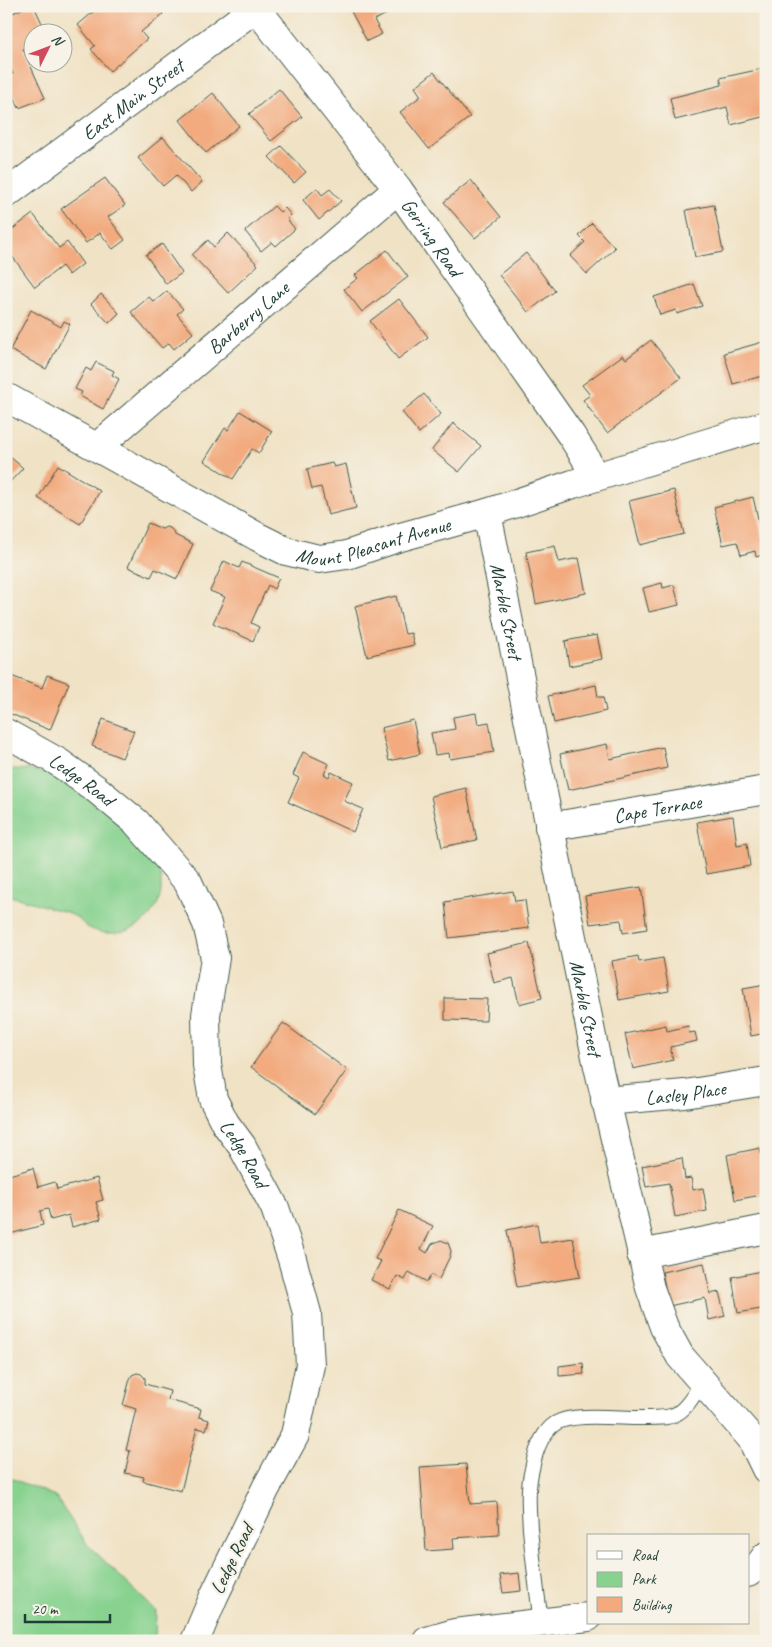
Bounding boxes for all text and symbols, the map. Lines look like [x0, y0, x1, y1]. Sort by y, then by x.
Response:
north arrow [22, 22, 72, 72]
text: N [48, 31, 68, 50]
street label: East Main Street [77, 51, 191, 146]
street label: Gerring Road [396, 193, 470, 284]
street label: Barberry Lane [202, 275, 295, 359]
street label: Mount Pleasant Avenue [294, 511, 455, 572]
street label: Marble Street [485, 561, 529, 665]
street label: Ledge Road [45, 747, 122, 814]
street label: Cape Terrace [612, 788, 705, 828]
street label: Marble Street [564, 958, 609, 1062]
street label: Lasley Place [645, 1075, 729, 1110]
street label: Ledge Road [214, 1115, 276, 1195]
street label: Ledge Road [204, 1517, 261, 1598]
legend [587, 1534, 750, 1624]
text: Road [632, 1546, 659, 1565]
text: Park [632, 1570, 657, 1589]
scale bar [25, 1592, 110, 1624]
text: Building [632, 1596, 672, 1615]
text: 20 m [32, 1600, 59, 1619]

